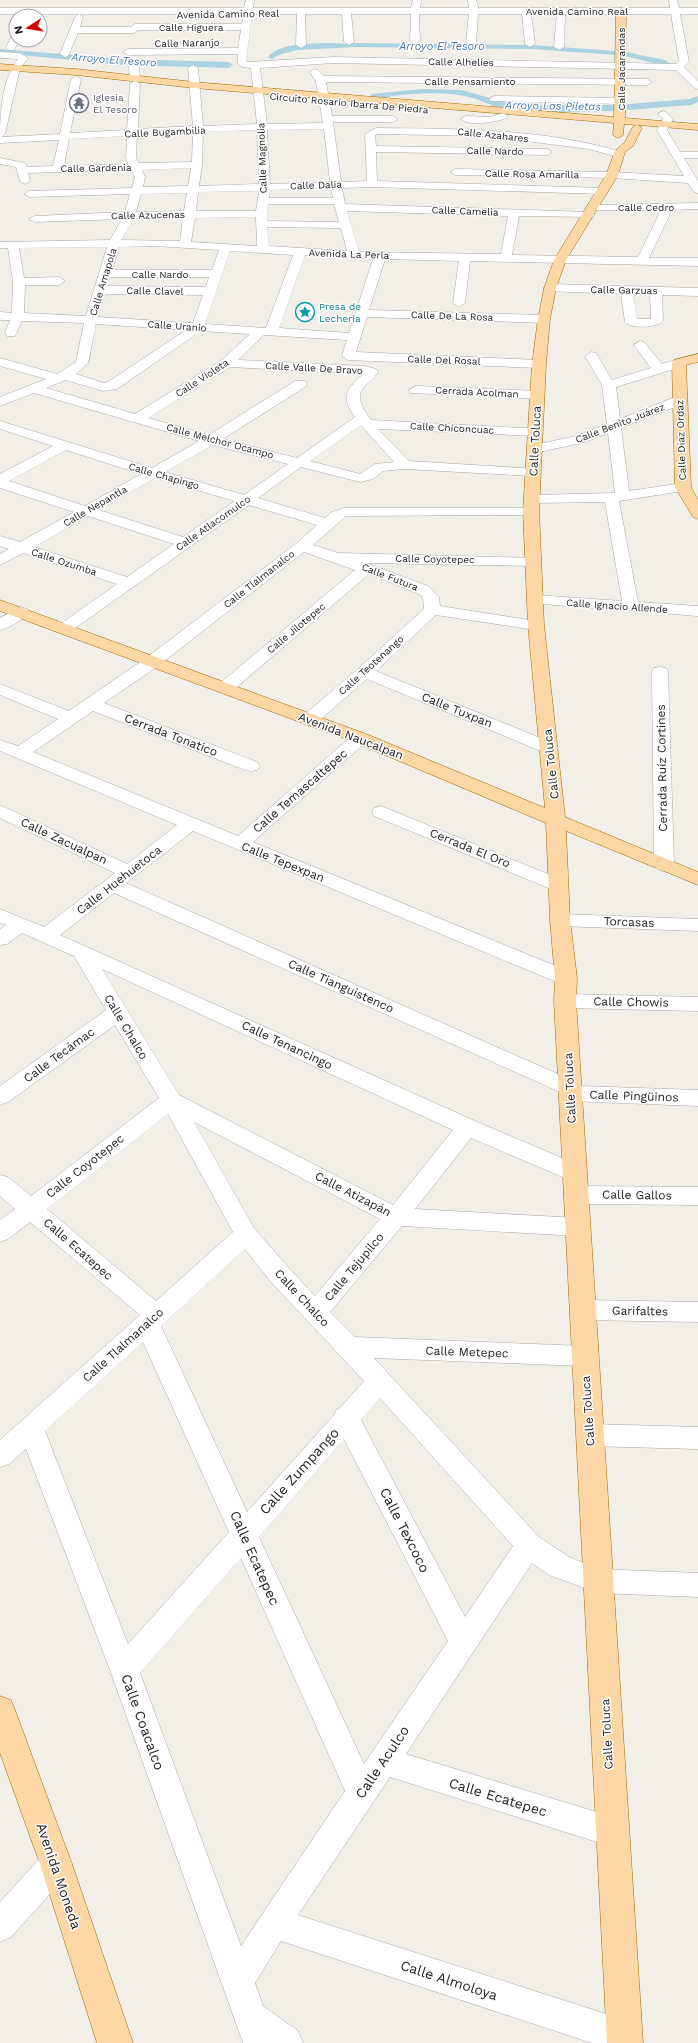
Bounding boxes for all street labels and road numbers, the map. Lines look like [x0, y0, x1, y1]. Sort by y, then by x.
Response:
street label: Avenida Camino Real [526, 6, 628, 17]
street label: Avenida Camino Real [177, 8, 279, 20]
street label: Calle Higuera [159, 22, 224, 33]
street label: Calle Jacarandas [616, 28, 627, 110]
street label: Calle Naranjo [154, 37, 220, 49]
street label: Calle Alhelíes [428, 56, 494, 68]
street label: Calle Pensamiento [425, 76, 516, 87]
street label: Circuito Rosario Ibarra De Piedra [269, 91, 429, 115]
street label: Calle Magnolia [255, 122, 269, 194]
street label: Calle Bugambilia [124, 124, 206, 140]
street label: Calle Azahares [457, 126, 529, 144]
street label: Calle Nardo [466, 145, 524, 157]
street label: Calle Gardenia [60, 162, 132, 174]
street label: Calle Rosa Amarilla [485, 168, 580, 180]
street label: Calle Dalia [290, 179, 343, 191]
street label: Calle Cedro [618, 202, 674, 213]
street label: Calle Camelia [431, 204, 499, 218]
street label: Calle Azucenas [111, 209, 185, 221]
street label: Calle Amapola [87, 247, 119, 317]
street label: Avenida La Perla [309, 247, 390, 261]
street label: Calle Nardo [132, 269, 188, 280]
street label: Calle Garzuas [590, 284, 658, 296]
street label: Calle Clavel [126, 285, 184, 297]
street label: Calle De La Rosa [411, 309, 494, 323]
street label: Calle Uranio [147, 318, 207, 334]
street label: Calle Del Rosal [407, 353, 481, 367]
street label: Calle Violeta [173, 357, 231, 399]
street label: Calle Valle De Bravo [265, 360, 363, 376]
street label: Cerrada Acolman [435, 384, 519, 400]
street label: Calle Díaz Ordaz [674, 399, 688, 481]
street label: Calle Benito Juárez [574, 401, 666, 445]
street label: Calle Toluca [526, 405, 544, 477]
street label: Calle Chiconcuac [410, 420, 495, 436]
street label: Calle Melchor Ocampo [165, 421, 275, 461]
street label: Calle Chapingo [127, 461, 201, 491]
street label: Calle Nepantla [61, 483, 129, 529]
street label: Calle Atlacomulco [174, 493, 252, 553]
street label: Calle Ozumba [30, 546, 98, 578]
street label: Calle Tlalmanalco [221, 548, 297, 610]
street label: Calle Coyotepec [395, 553, 475, 565]
street label: Calle Futura [360, 561, 420, 593]
street label: Calle Ignacio Allende [566, 597, 668, 615]
street label: Calle Jilotepec [265, 600, 328, 655]
street label: Calle Teotenango [336, 633, 406, 697]
street label: Calle Tuxpan [420, 689, 494, 731]
street label: Cerrada Ruíz Cortines [654, 704, 670, 832]
street label: Avenida Naucalpan [297, 710, 405, 762]
street label: Cerrada Tonatico [122, 711, 220, 759]
street label: Calle Toluca [540, 728, 562, 800]
street label: Calle Temascaltepec [250, 746, 350, 836]
street label: Calle Zacualpan [18, 815, 110, 867]
street label: Cerrada El Oro [428, 825, 512, 871]
street label: Calle Tepexpan [239, 839, 327, 885]
street label: Calle Huehuetoca [74, 842, 164, 917]
street label: Torcasas [603, 914, 655, 930]
street label: Calle Tianguistenco [286, 956, 396, 1016]
street label: Calle Chalco [101, 992, 151, 1062]
street label: Calle Chowis [593, 994, 669, 1010]
street label: Calle Tenancingo [239, 1018, 335, 1072]
street label: Calle Tecámac [21, 1024, 97, 1085]
street label: Calle Toluca [561, 1052, 579, 1124]
street label: Calle Pingüinos [589, 1087, 679, 1105]
street label: Calle Coyotepec [43, 1131, 127, 1201]
street label: Calle Atizapán [313, 1169, 393, 1219]
street label: Calle Gallos [602, 1187, 672, 1203]
street label: Calle Ecatepec [40, 1215, 116, 1283]
street label: Calle Tejupilco [321, 1230, 387, 1304]
street label: Calle Chalco [272, 1266, 332, 1330]
street label: Garifaltes [612, 1304, 668, 1318]
street label: Calle Tlalmanalco [80, 1305, 166, 1385]
street label: Calle Metepec [425, 1344, 509, 1360]
street label: Calle Toluca [579, 1375, 597, 1447]
street label: Calle Zumpango [256, 1425, 342, 1517]
street label: Calle Texcoco [377, 1485, 433, 1575]
street label: Calle Ecatepec [227, 1508, 283, 1608]
street label: Calle Coacalco [118, 1672, 168, 1772]
street label: Calle Toluca [598, 1698, 616, 1770]
street label: Calle Aculco [352, 1722, 412, 1802]
street label: Calle Ecatepec [447, 1774, 549, 1820]
street label: Avenida Moneda [33, 1821, 85, 1931]
street label: Calle Almoloya [398, 1957, 500, 2003]

